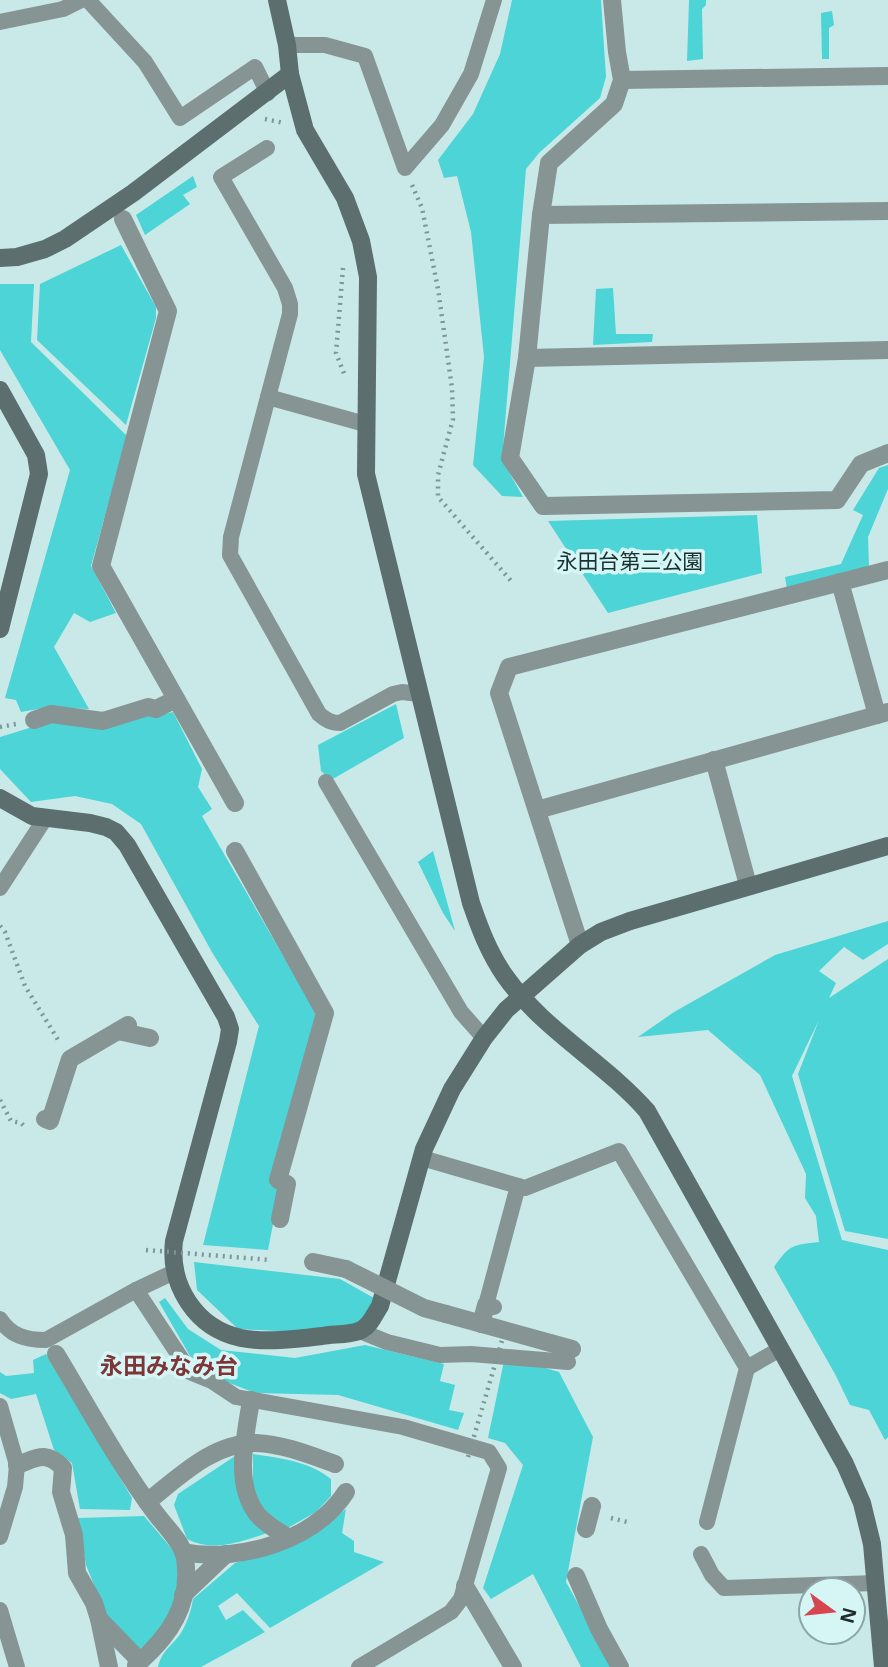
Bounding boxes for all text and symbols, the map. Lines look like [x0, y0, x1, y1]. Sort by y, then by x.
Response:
park label: 永田台第三公園 [557, 547, 704, 575]
district label: 永田みなみ台 [100, 1349, 238, 1381]
north arrow [797, 1576, 867, 1646]
text: N [834, 1605, 863, 1626]

